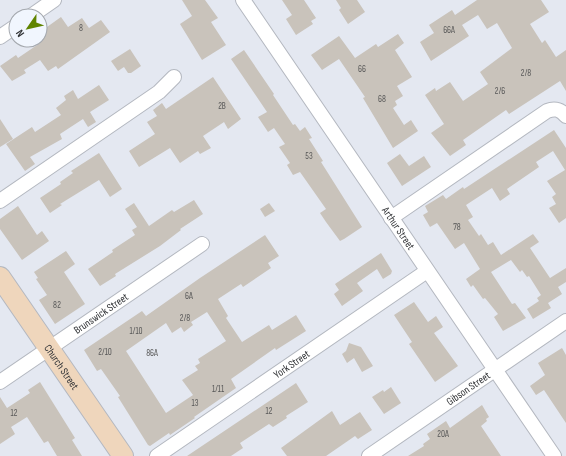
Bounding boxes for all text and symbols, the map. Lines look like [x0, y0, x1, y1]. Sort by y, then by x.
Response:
north arrow [8, 8, 48, 48]
house number: 8 [79, 23, 83, 34]
house number: 66A [443, 25, 455, 36]
text: N [13, 27, 27, 39]
house number: 66 [358, 64, 366, 75]
house number: 2/8 [521, 68, 531, 79]
house number: 2/6 [495, 86, 505, 97]
house number: 68 [378, 94, 386, 105]
house number: 2B [218, 101, 226, 112]
house number: 53 [305, 151, 313, 162]
street label: Arthur Street [378, 204, 418, 253]
house number: 78 [453, 222, 461, 233]
street label: Brunswick Street [71, 290, 131, 337]
house number: 6A [185, 291, 193, 302]
house number: 82 [53, 300, 61, 311]
house number: 2/8 [180, 313, 190, 324]
house number: 1/10 [129, 326, 143, 337]
street label: Church Street [41, 342, 82, 393]
house number: 2/10 [98, 347, 112, 358]
street label: York Street [271, 347, 313, 381]
house number: 86A [146, 348, 158, 359]
street label: Gibson Street [444, 369, 493, 408]
house number: 1/11 [212, 384, 225, 395]
house number: 13 [192, 398, 199, 409]
house number: 12 [266, 406, 273, 417]
house number: 12 [11, 408, 18, 419]
house number: 20A [437, 429, 449, 440]

